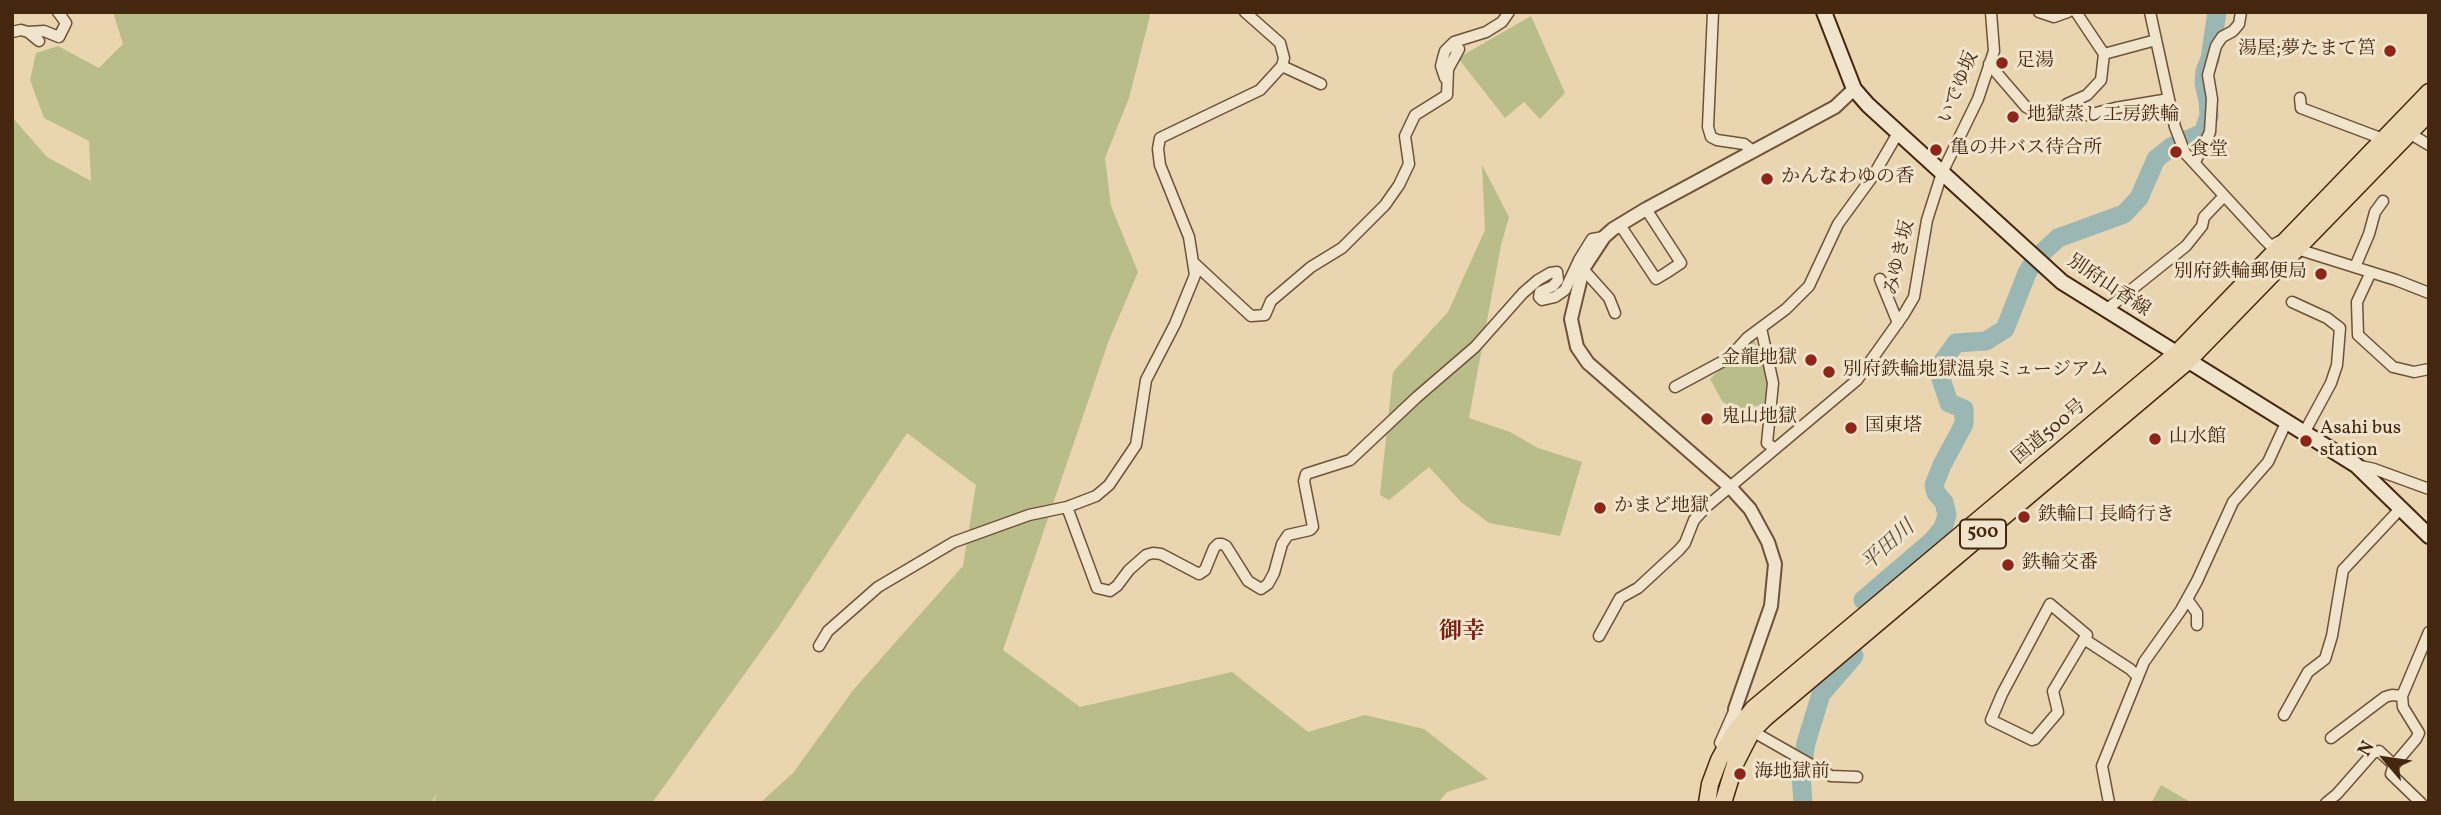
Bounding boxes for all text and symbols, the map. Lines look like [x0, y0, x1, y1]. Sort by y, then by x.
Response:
place label: 湯屋;夢たまて筥 [2238, 40, 2376, 62]
marker: 湯屋;夢たまて筥 [2382, 43, 2398, 59]
street label: いでゆ坂 [1935, 48, 1985, 128]
place label: 足湯 [2016, 52, 2054, 74]
marker: 足湯 [1994, 55, 2010, 71]
place label: 地獄蒸し工房鉄輪 [2027, 106, 2179, 128]
marker: 地獄蒸し工房鉄輪 [2005, 109, 2021, 125]
place label: 亀の井バス待合所 [1950, 139, 2102, 161]
place label: 食堂 [2190, 141, 2228, 163]
marker: 亀の井バス待合所 [1928, 142, 1944, 158]
marker: 食堂 [2168, 144, 2184, 160]
place label: かんなわゆの香 [1781, 168, 1914, 190]
marker: かんなわゆの香 [1759, 171, 1775, 187]
street label: みゆき坂 [1881, 218, 1921, 298]
street label: 別府山香線 [2062, 251, 2154, 323]
place label: 別府鉄輪郵便局 [2174, 263, 2307, 285]
marker: 別府鉄輪郵便局 [2313, 266, 2329, 282]
place label: 金龍地獄 [1721, 349, 1797, 371]
marker: 金龍地獄 [1803, 352, 1819, 368]
place label: 別府鉄輪地獄温泉ミュージアム [1843, 361, 2109, 383]
marker: 別府鉄輪地獄温泉ミュージアム [1821, 364, 1837, 380]
street label: 国道500号 [2009, 396, 2091, 470]
place label: 鬼山地獄 [1721, 408, 1797, 430]
marker: 鬼山地獄 [1699, 411, 1715, 427]
place label: 国東塔 [1865, 417, 1922, 439]
place label: Asahi bus station [2320, 419, 2401, 463]
marker: 国東塔 [1843, 420, 1859, 436]
place label: 山水館 [2169, 428, 2226, 450]
marker: 山水館 [2147, 431, 2163, 447]
marker: Asahi bus station [2298, 433, 2314, 449]
place label: かまど地獄 [1614, 497, 1709, 519]
marker: かまど地獄 [1592, 500, 1608, 516]
place label: 鉄輪口 長崎行き [2038, 506, 2175, 528]
marker: 鉄輪口 長崎行き [2016, 509, 2032, 525]
water label: 平田川 [1857, 517, 1921, 577]
road number: 500 [1960, 520, 2006, 548]
place label: 鉄輪交番 [2022, 554, 2098, 576]
marker: 鉄輪交番 [2000, 557, 2016, 573]
district label: 御幸 [1439, 620, 1485, 648]
north arrow [2350, 724, 2420, 794]
text: N [2352, 736, 2381, 761]
place label: 海地獄前 [1754, 763, 1830, 785]
marker: 海地獄前 [1732, 766, 1748, 782]

